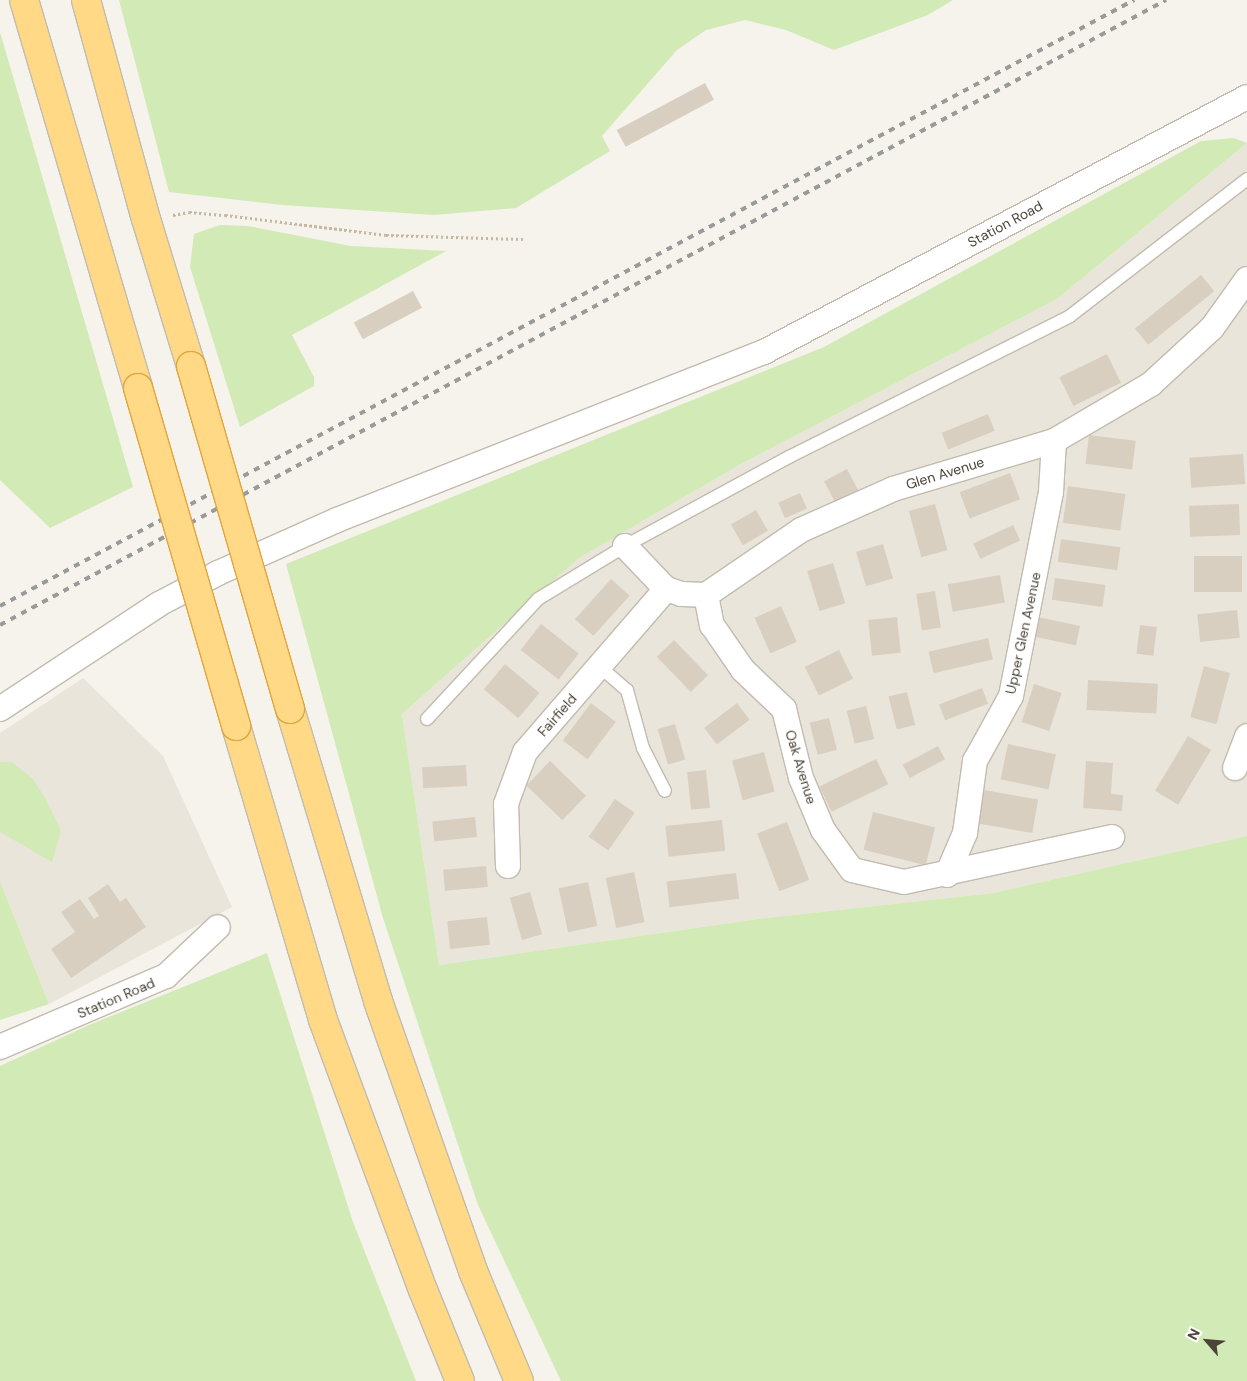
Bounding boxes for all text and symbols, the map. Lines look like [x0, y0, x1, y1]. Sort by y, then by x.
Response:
street label: Station Road [965, 197, 1045, 251]
street label: Glen Avenue [904, 453, 986, 493]
street label: Upper Glen Avenue [1002, 570, 1044, 696]
street label: Fairfield [534, 690, 580, 740]
street label: Oak Avenue [782, 728, 820, 806]
street label: Station Road [75, 974, 157, 1022]
north arrow [1182, 1316, 1232, 1366]
text: N [1183, 1326, 1204, 1343]

